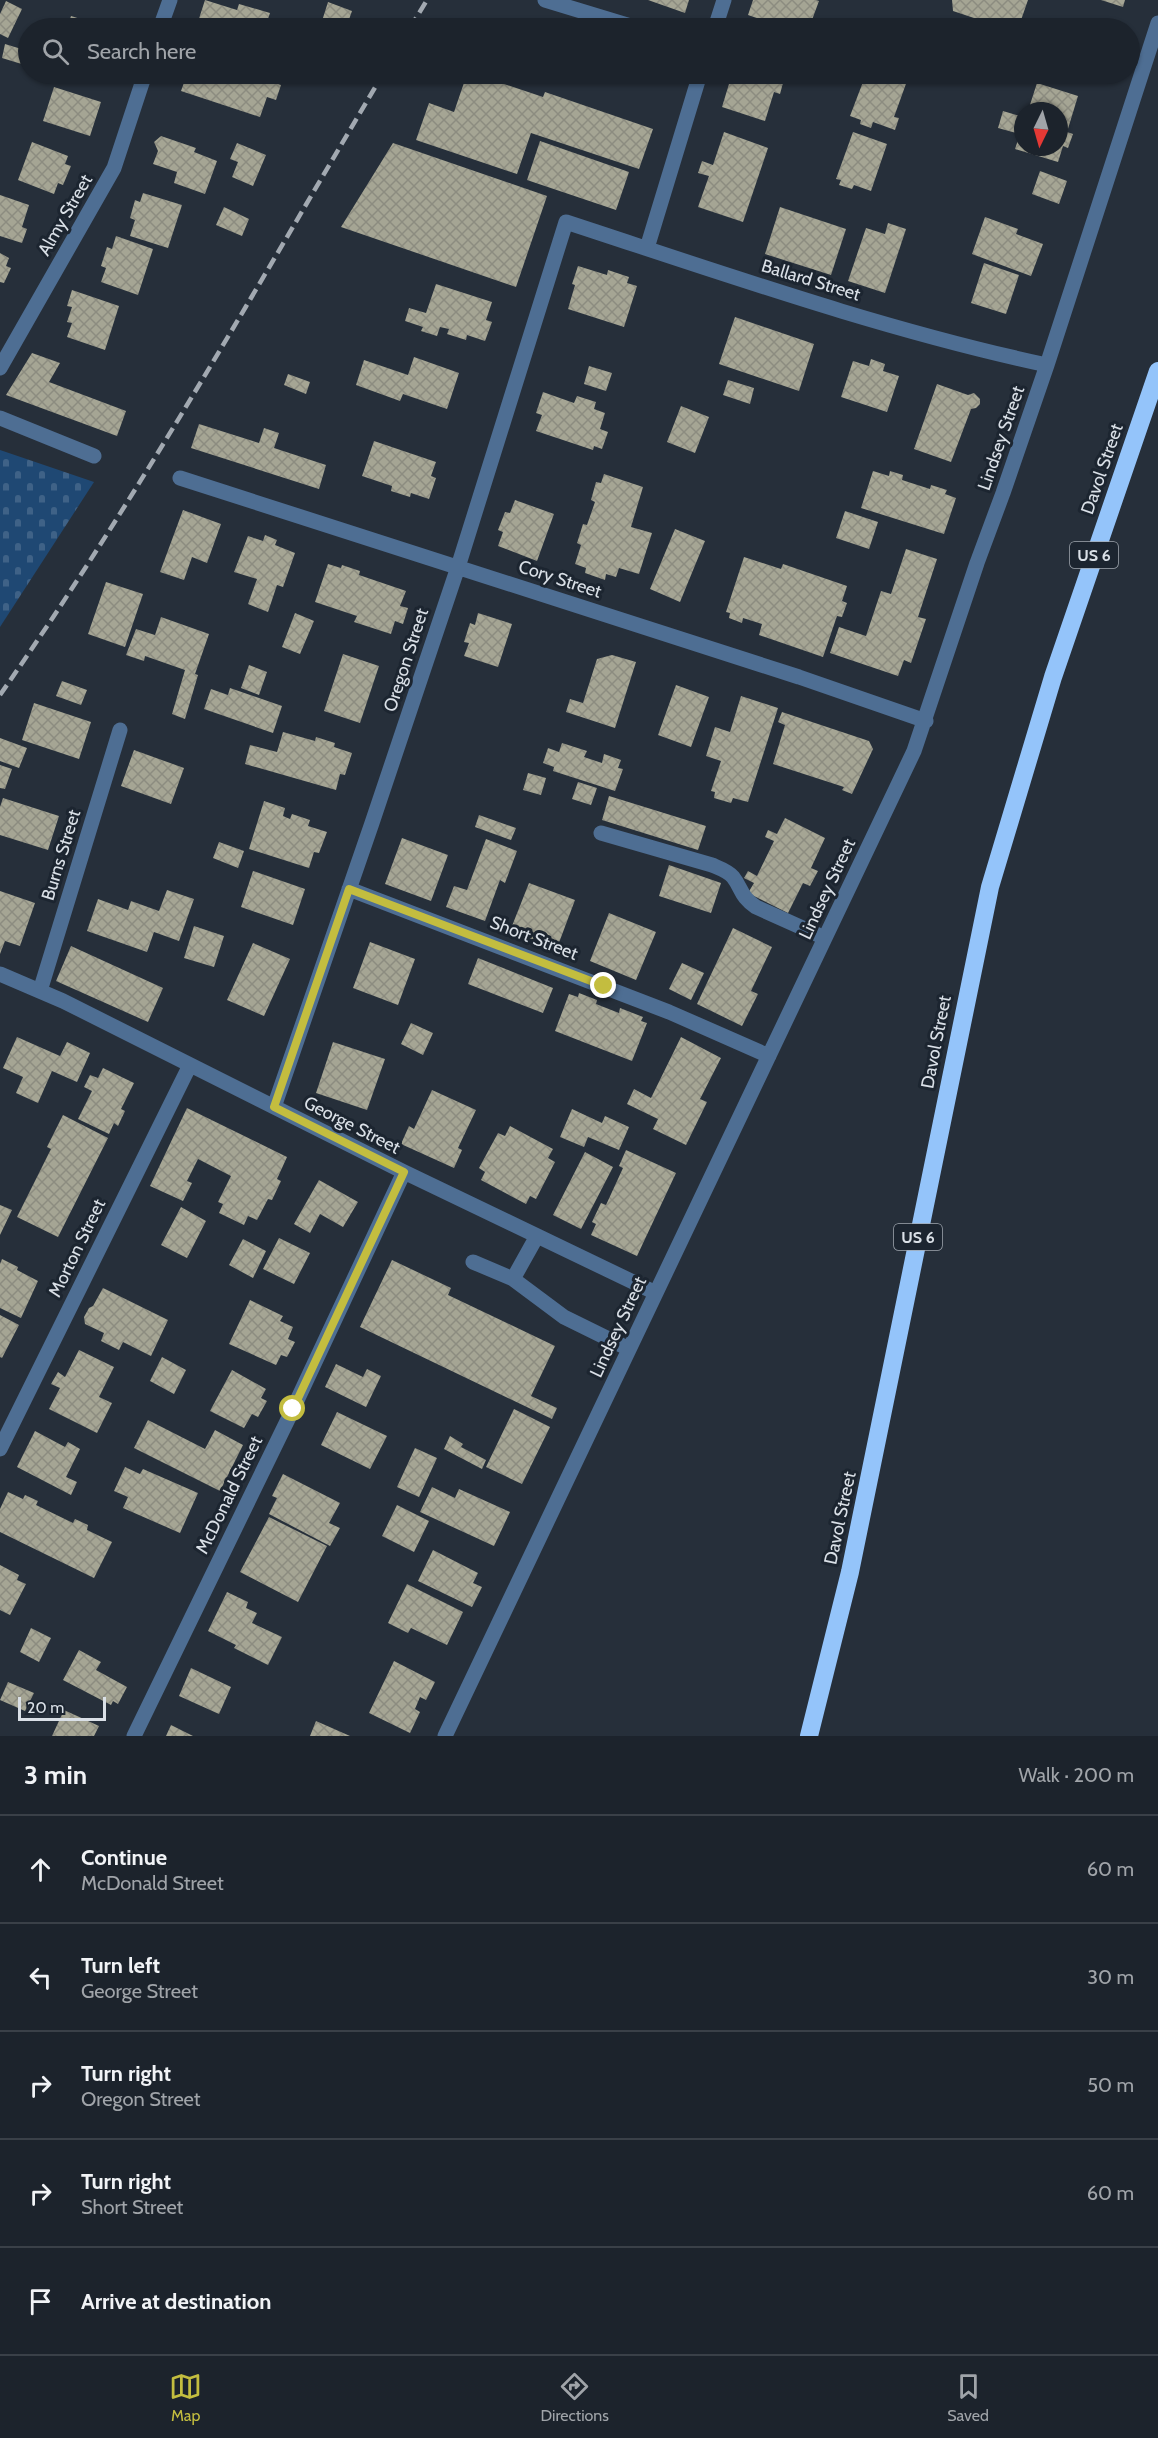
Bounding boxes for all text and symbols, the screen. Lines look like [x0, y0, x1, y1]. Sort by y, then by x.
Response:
search box [18, 18, 1140, 84]
icon: search [39, 35, 72, 68]
text: Search here [87, 38, 196, 65]
north arrow [1014, 102, 1068, 156]
street label: Almy Street [33, 170, 97, 260]
street label: Ballard Street [759, 255, 863, 305]
street label: Lindsey Street [973, 383, 1029, 493]
street label: Davol Street [1076, 421, 1128, 517]
road number: US 6 [1070, 542, 1118, 568]
street label: Cory Street [516, 555, 604, 603]
street label: Oregon Street [379, 605, 433, 715]
street label: Burns Street [37, 807, 85, 903]
street label: Lindsey Street [794, 835, 860, 943]
street label: Short Street [487, 911, 581, 965]
route end [590, 972, 616, 998]
street label: Davol Street [916, 994, 956, 1090]
street label: George Street [300, 1091, 404, 1159]
street label: Morton Street [44, 1195, 110, 1301]
road number: US 6 [894, 1224, 942, 1250]
street label: Lindsey Street [585, 1273, 651, 1381]
route start [279, 1395, 305, 1421]
street label: McDonald Street [191, 1432, 267, 1558]
street label: Davol Street [819, 1470, 861, 1566]
scale bar [18, 1694, 106, 1722]
text: 20 m [27, 1698, 64, 1717]
text: 3 min [24, 1759, 87, 1791]
text: Walk · 200 m [1018, 1763, 1134, 1787]
text: Continue [81, 1844, 167, 1871]
icon: ahead [24, 1853, 57, 1886]
text: 60 m [1087, 1857, 1134, 1881]
text: McDonald Street [81, 1871, 224, 1895]
text: Turn left [81, 1952, 160, 1979]
icon: left [24, 1961, 57, 1994]
text: 30 m [1087, 1965, 1134, 1989]
text: George Street [81, 1979, 198, 2003]
text: Turn right [81, 2060, 171, 2087]
icon: right [24, 2069, 57, 2102]
text: 50 m [1087, 2073, 1134, 2097]
text: Oregon Street [81, 2087, 201, 2111]
text: Turn right [81, 2168, 171, 2195]
icon: right [24, 2177, 57, 2210]
text: 60 m [1087, 2181, 1134, 2205]
text: Short Street [81, 2195, 183, 2219]
icon: arrive [24, 2285, 57, 2318]
text: Arrive at destination [81, 2288, 271, 2315]
tab: Map [169, 2370, 202, 2425]
tab: Directions [541, 2370, 609, 2425]
tab: Saved [947, 2370, 989, 2425]

